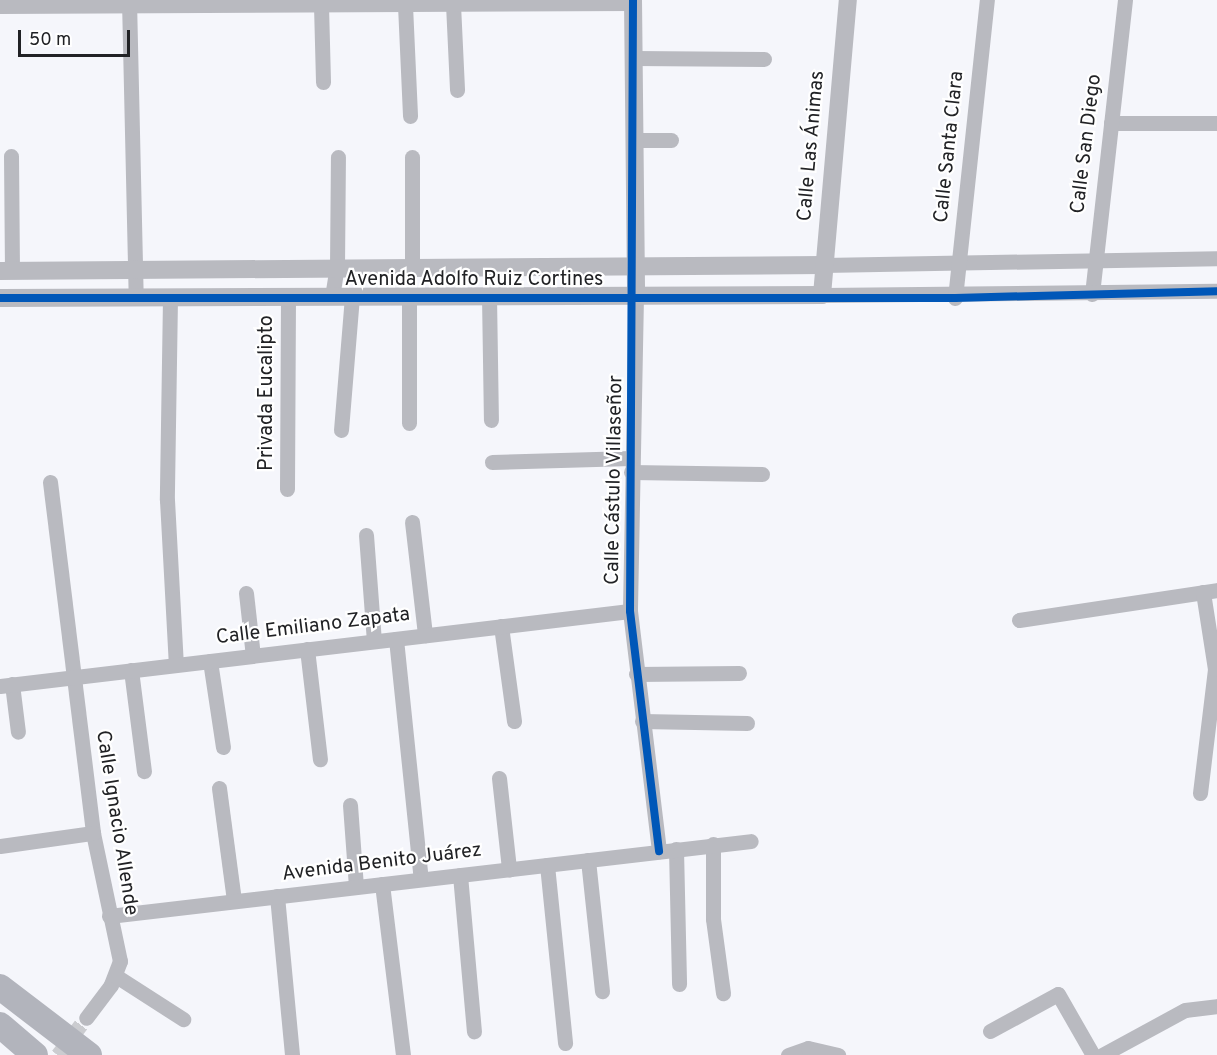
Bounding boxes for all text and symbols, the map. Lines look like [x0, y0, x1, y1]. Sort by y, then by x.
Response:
scale bar [21, 18, 134, 56]
text: 50 m [29, 29, 71, 52]
street label: Calle Las Ánimas [793, 69, 831, 223]
street label: Calle Santa Clara [930, 70, 970, 224]
street label: Calle San Diego [1067, 73, 1107, 215]
street label: Avenida Adolfo Ruiz Cortines [344, 268, 604, 292]
street label: Privada Eucalipto [255, 315, 279, 471]
street label: Calle Cástulo Villaseñor [601, 374, 629, 586]
street label: Calle Emiliano Zapata [215, 603, 411, 651]
street label: Calle Ignacio Allende [89, 728, 143, 918]
street label: Avenida Benito Juárez [281, 839, 483, 887]

